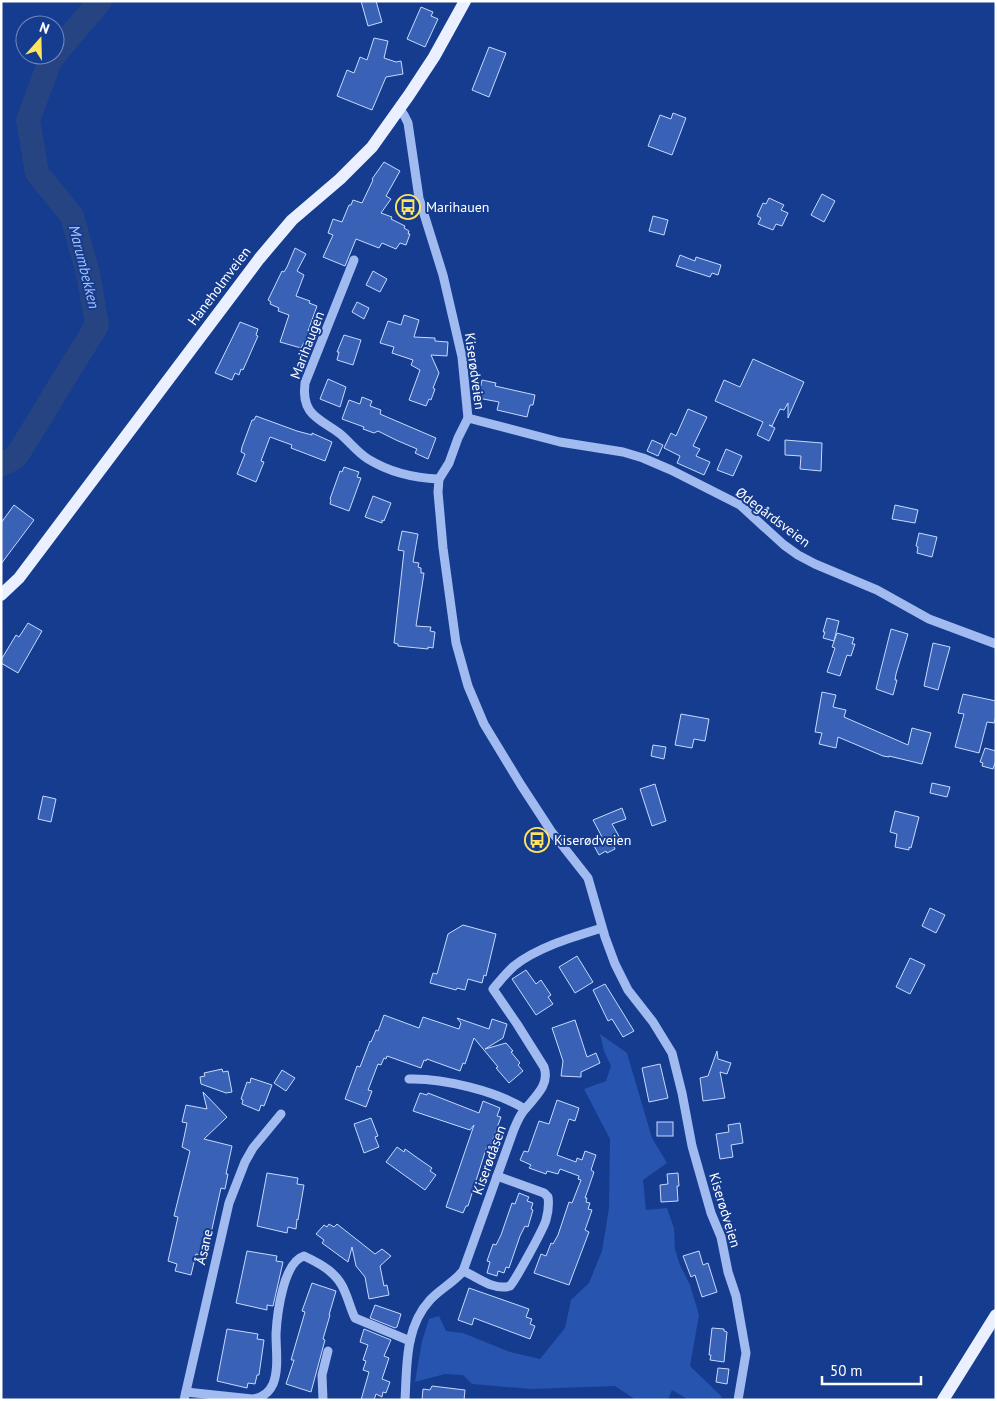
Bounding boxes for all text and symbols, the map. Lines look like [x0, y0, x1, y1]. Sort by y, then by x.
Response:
north arrow [15, 15, 65, 65]
text: N [37, 18, 52, 38]
bus stop icon: Marihauen [395, 194, 421, 220]
place label: Marihauen [426, 198, 489, 216]
water label: Marumbekken [65, 223, 104, 311]
street label: Haneholmveien [184, 243, 254, 329]
street label: Marihaugen [286, 309, 328, 381]
street label: Kiserødveien [461, 331, 489, 411]
street label: Ødegårdsveien [732, 483, 814, 551]
bus stop icon: Kiserødveien [524, 827, 550, 853]
place label: Kiserødveien [554, 831, 631, 849]
street label: Kiserødåsen [468, 1123, 510, 1197]
street label: Kiserødveien [705, 1170, 745, 1250]
street label: Åsane [191, 1228, 217, 1266]
scale bar [822, 1354, 921, 1386]
text: 50 m [830, 1361, 863, 1380]

